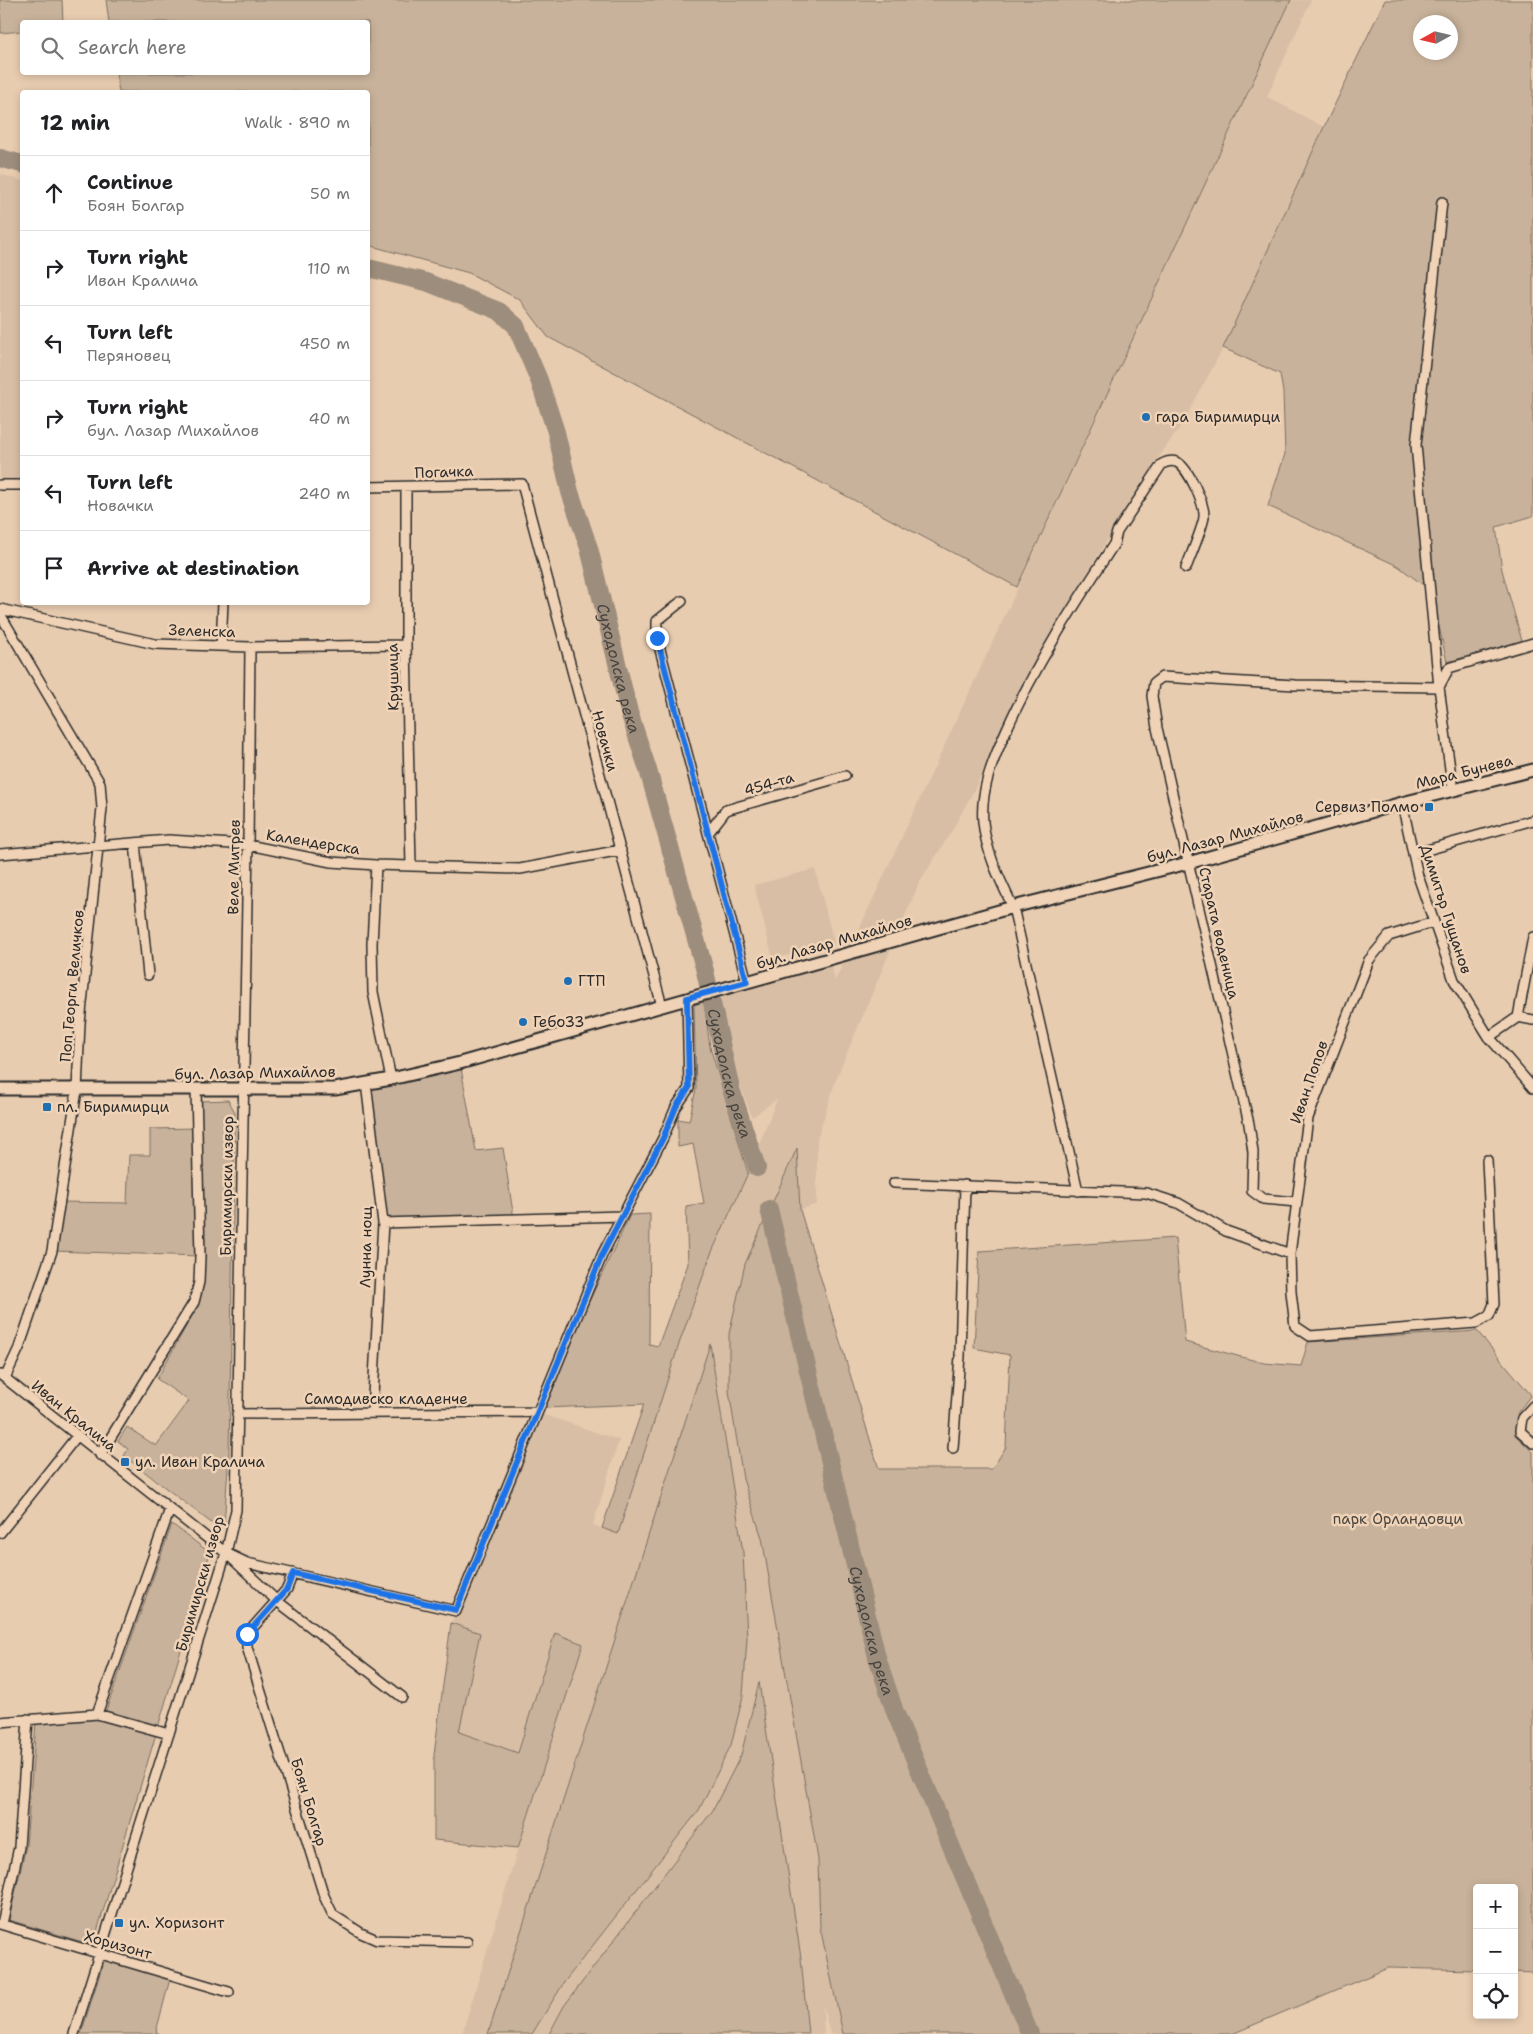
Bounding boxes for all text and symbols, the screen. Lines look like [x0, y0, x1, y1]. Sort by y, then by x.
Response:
north arrow [1413, 15, 1458, 60]
search box [20, 20, 370, 75]
icon: search [38, 34, 66, 62]
text: Search here [78, 35, 187, 60]
text: 12 min [40, 109, 110, 137]
text: Walk · 890 m [244, 112, 350, 133]
text: Continue [87, 170, 173, 195]
icon: ahead [40, 179, 68, 207]
text: 50 m [310, 183, 350, 204]
text: Боян Болгар [87, 195, 185, 216]
text: Turn right [87, 245, 188, 270]
icon: right [40, 254, 68, 282]
text: 110 m [307, 258, 350, 279]
text: Иван Кралича [87, 270, 198, 291]
text: Turn left [87, 320, 173, 345]
icon: left [40, 329, 68, 357]
text: 450 m [299, 333, 350, 354]
text: Перяновец [87, 345, 171, 366]
text: Turn right [87, 395, 188, 420]
icon: right [40, 404, 68, 432]
place label: гара Биримирци [1156, 407, 1281, 427]
text: 40 m [308, 408, 350, 429]
marker: гара Биримирци [1140, 411, 1152, 423]
text: бул. Лазар Михайлов [87, 420, 259, 441]
street label: Погачка [414, 461, 474, 483]
text: Turn left [87, 470, 173, 495]
icon: left [40, 479, 68, 507]
text: 240 m [298, 483, 350, 504]
text: Новачки [87, 495, 154, 516]
icon: arrive [40, 554, 68, 582]
text: Arrive at destination [87, 556, 299, 581]
water label: Суходолска река [592, 601, 646, 736]
street label: Зеленска [168, 620, 237, 642]
route end [646, 627, 669, 650]
street label: Крушица [382, 642, 404, 711]
street label: Новачки [587, 708, 623, 774]
street label: Мара Бунева [1413, 750, 1515, 794]
street label: 454-та [742, 767, 797, 801]
place label: Сервиз Полмо [1315, 797, 1419, 817]
marker: Сервиз Полмо [1423, 801, 1435, 813]
street label: бул. Лазар Михайлов [1145, 806, 1305, 868]
street label: Веле Митрев [223, 819, 245, 915]
street label: Календерска [265, 825, 362, 859]
street label: Димитър Гущанов [1416, 842, 1476, 976]
street label: Старата воденица [1194, 865, 1244, 1002]
street label: Поп Георги Величков [55, 909, 89, 1063]
street label: бул. Лазар Михайлов [754, 910, 914, 974]
place label: ГТП [578, 971, 605, 991]
marker: ГТП [562, 975, 574, 987]
water label: Суходолска река [703, 1006, 757, 1141]
place label: Гебо33 [533, 1012, 584, 1032]
marker: Гебо33 [517, 1016, 529, 1028]
street label: Иван Попов [1285, 1038, 1333, 1126]
street label: бул. Лазар Михайлов [174, 1062, 336, 1084]
place label: пл. Биримирци [57, 1097, 169, 1117]
marker: пл. Биримирци [41, 1101, 53, 1113]
street label: Биримирски извор [216, 1116, 238, 1256]
street label: Лунна нощ [355, 1205, 377, 1288]
street label: Иван Кралича [27, 1376, 121, 1457]
street label: Самодивско кладенче [304, 1389, 468, 1409]
place label: ул. Иван Кралича [135, 1452, 266, 1472]
marker: ул. Иван Кралича [119, 1456, 131, 1468]
park label: парк Орландовци [1333, 1509, 1463, 1529]
street label: Биримирски извор [171, 1514, 229, 1654]
water label: Суходолска река [845, 1564, 899, 1698]
route start [236, 1623, 259, 1646]
street label: Боян Болгар [286, 1755, 332, 1849]
map controls [1473, 1884, 1518, 2019]
button: + [1473, 1884, 1518, 1929]
place label: ул. Хоризонт [129, 1913, 225, 1933]
marker: ул. Хоризонт [113, 1917, 125, 1929]
street label: Хоризонт [82, 1926, 154, 1964]
button: − [1473, 1929, 1518, 1974]
button: locate [1473, 1974, 1518, 2019]

